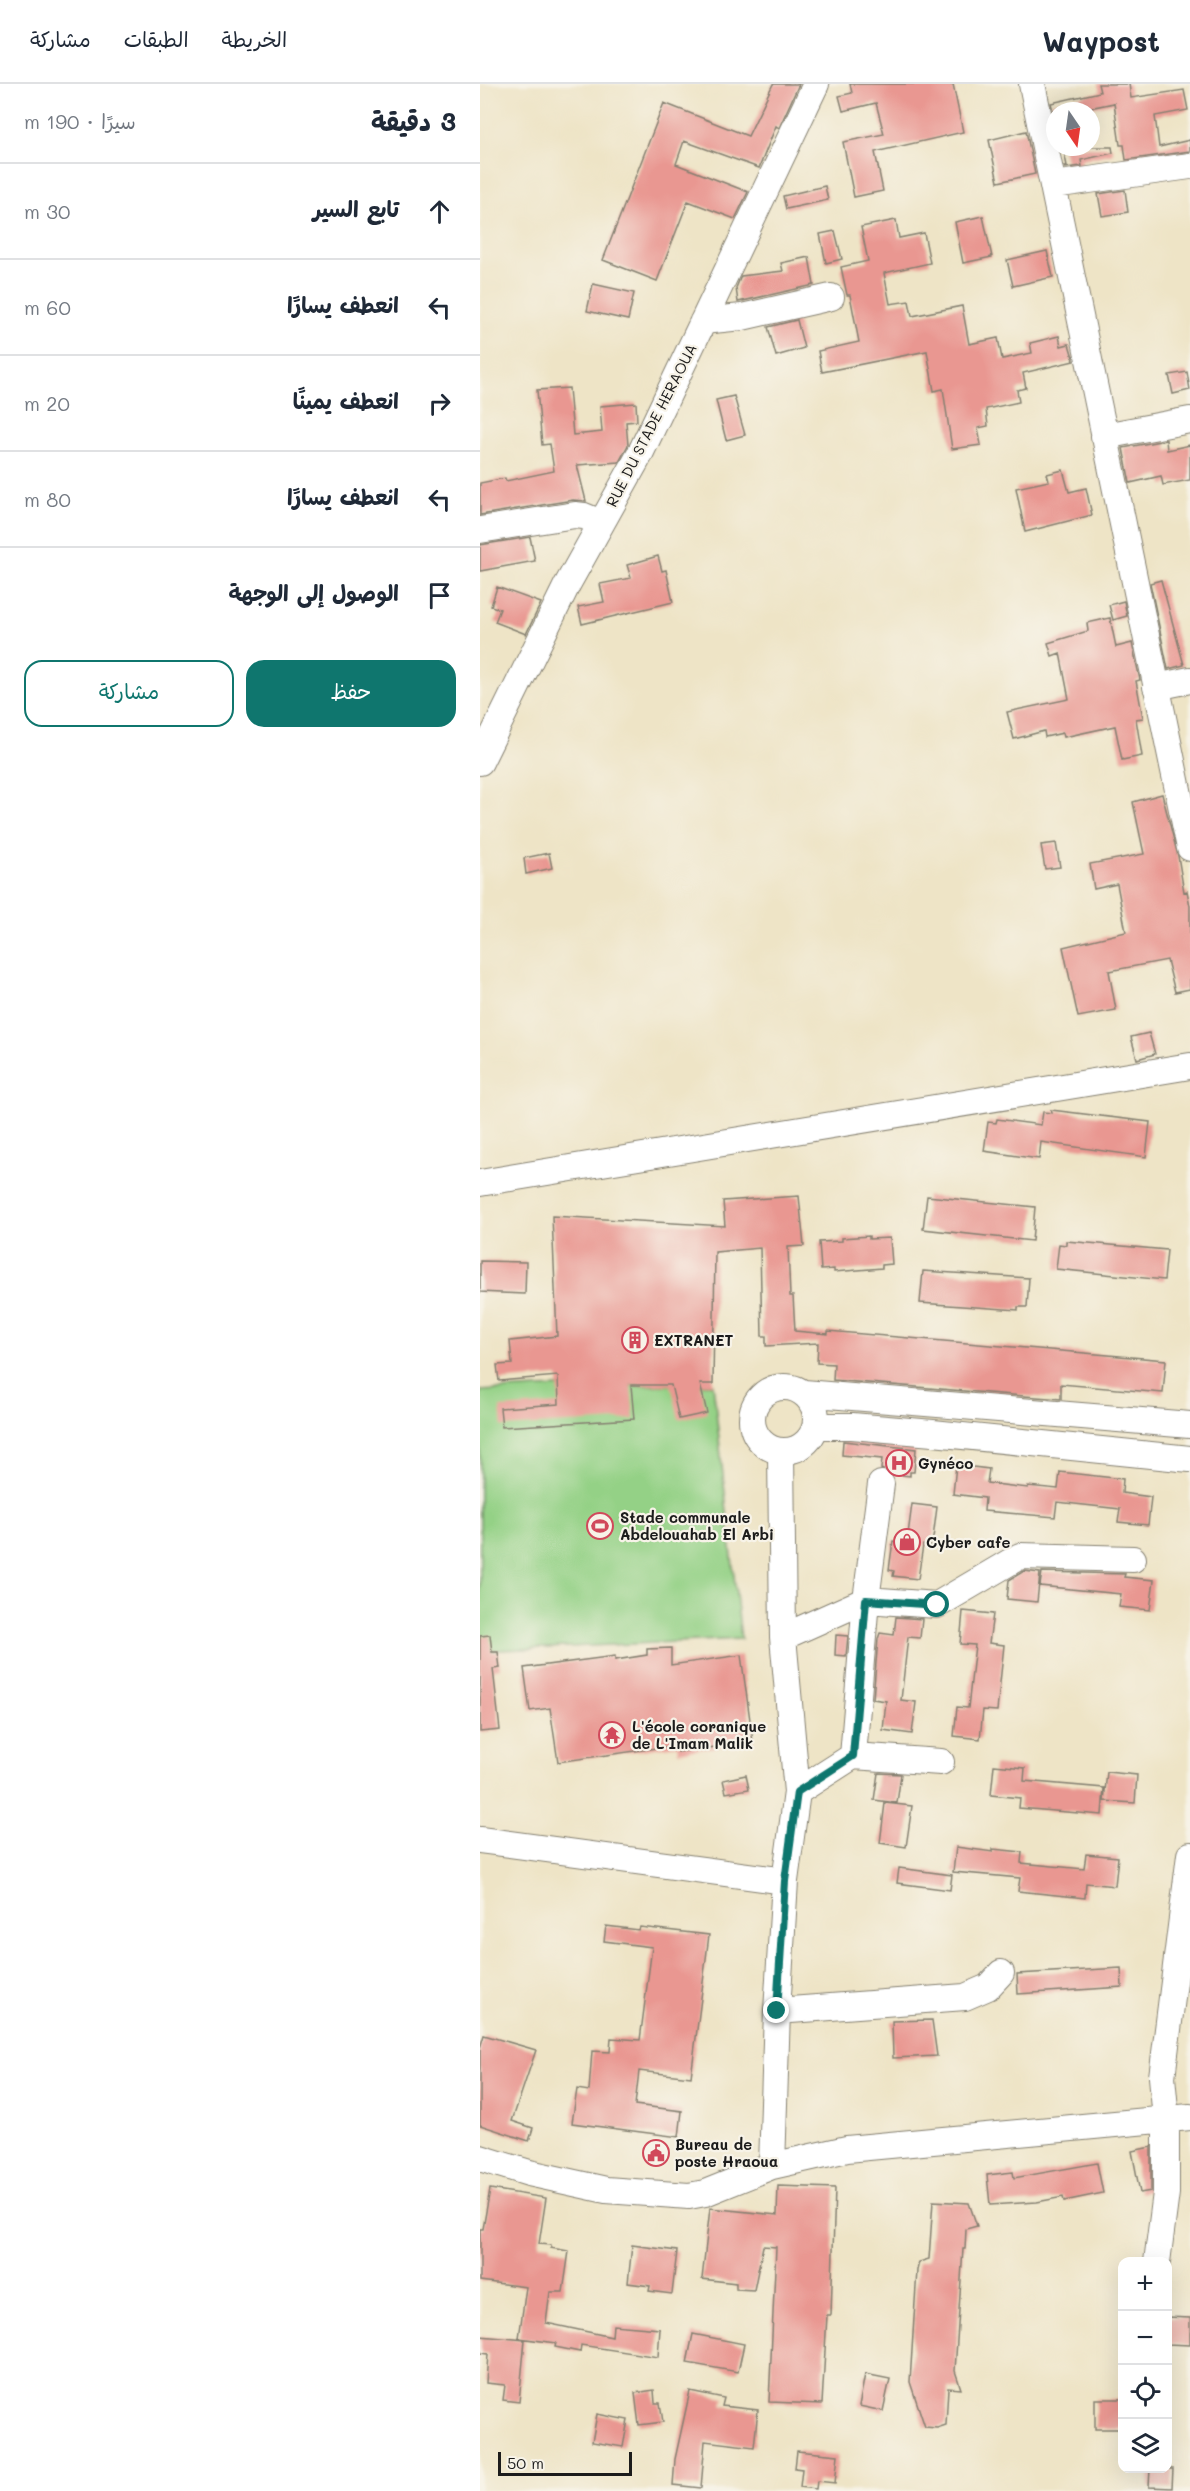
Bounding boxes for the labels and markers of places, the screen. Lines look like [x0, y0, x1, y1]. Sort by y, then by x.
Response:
building icon: EXTRANET [620, 1325, 650, 1355]
place label: EXTRANET [654, 1330, 734, 1350]
hospital icon: Gynéco [884, 1448, 914, 1478]
place label: Gynéco [918, 1453, 973, 1473]
place label: Stade communale Abdelouahab El Arbi [620, 1507, 774, 1544]
sports icon: Stade communale Abdelouahab El Arbi [585, 1511, 615, 1541]
shop icon: Cyber cafe [892, 1527, 922, 1557]
place label: Cyber cafe [926, 1532, 1011, 1552]
place label: L'école coranique de L'Imam Malik [632, 1716, 766, 1753]
temple icon: L'école coranique de L'Imam Malik [597, 1720, 627, 1750]
place label: Bureau de poste Hraoua [675, 2134, 778, 2171]
public building icon: Bureau de poste Hraoua [641, 2138, 671, 2168]

